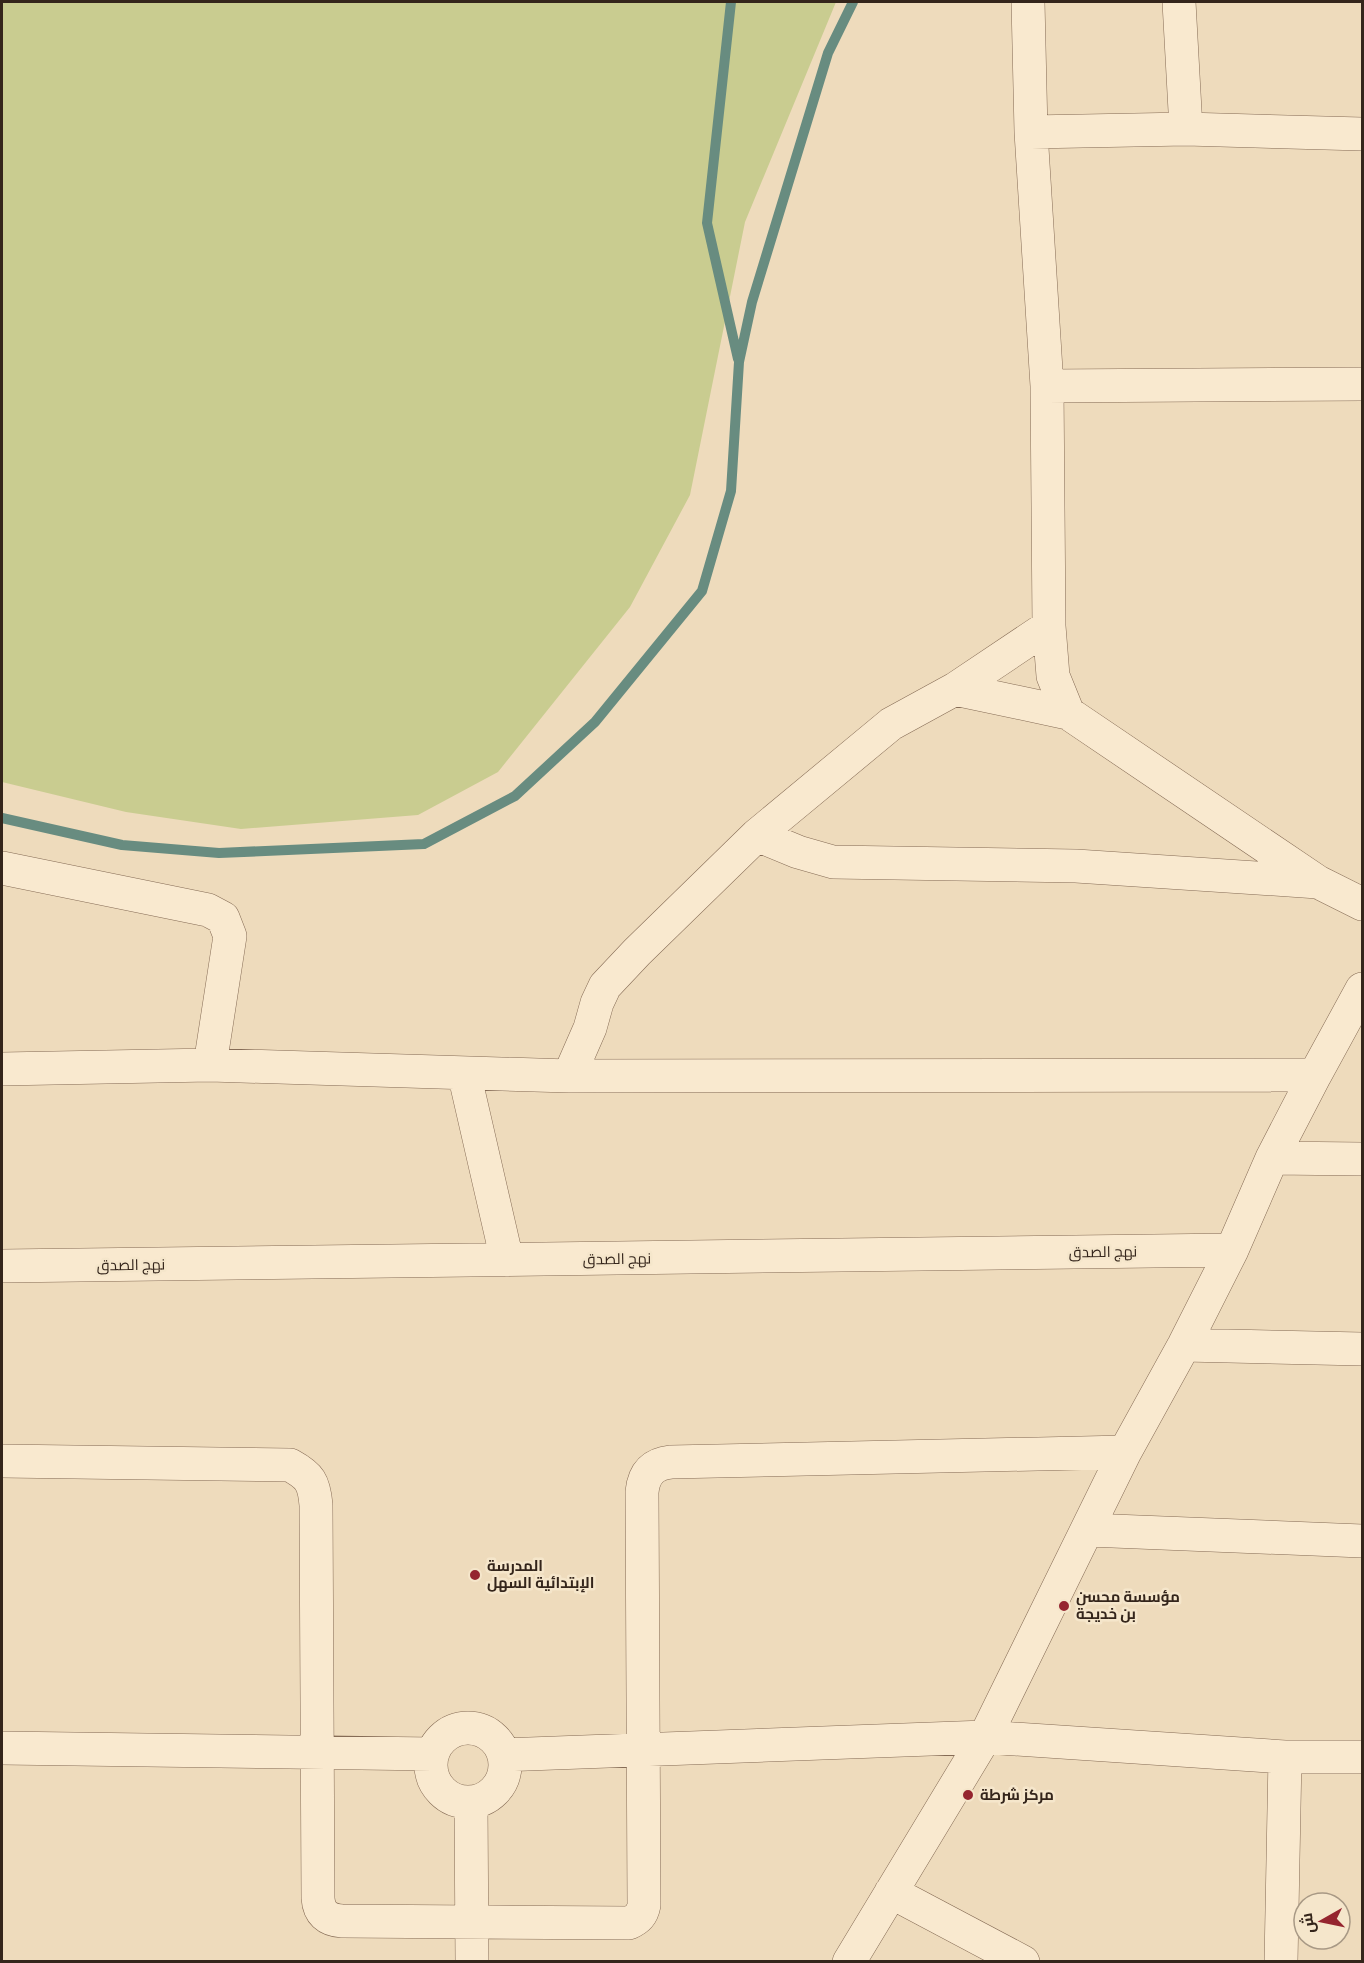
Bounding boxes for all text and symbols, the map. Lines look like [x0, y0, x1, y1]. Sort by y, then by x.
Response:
street label: نهج الصدق [1068, 1236, 1138, 1267]
street label: نهج الصدق [582, 1243, 652, 1274]
street label: نهج الصدق [96, 1249, 166, 1280]
place label: المدرسة الإبتدائية السهل [487, 1551, 594, 1597]
marker: المدرسة الإبتدائية السهل [468, 1568, 482, 1582]
place label: مؤسسة محسن بن خديجة [1076, 1582, 1180, 1628]
marker: مؤسسة محسن بن خديجة [1057, 1599, 1071, 1613]
place label: مركز شرطة [980, 1780, 1054, 1809]
marker: مركز شرطة [961, 1788, 975, 1802]
north arrow [1292, 1891, 1352, 1951]
text: ش [1291, 1911, 1324, 1936]

